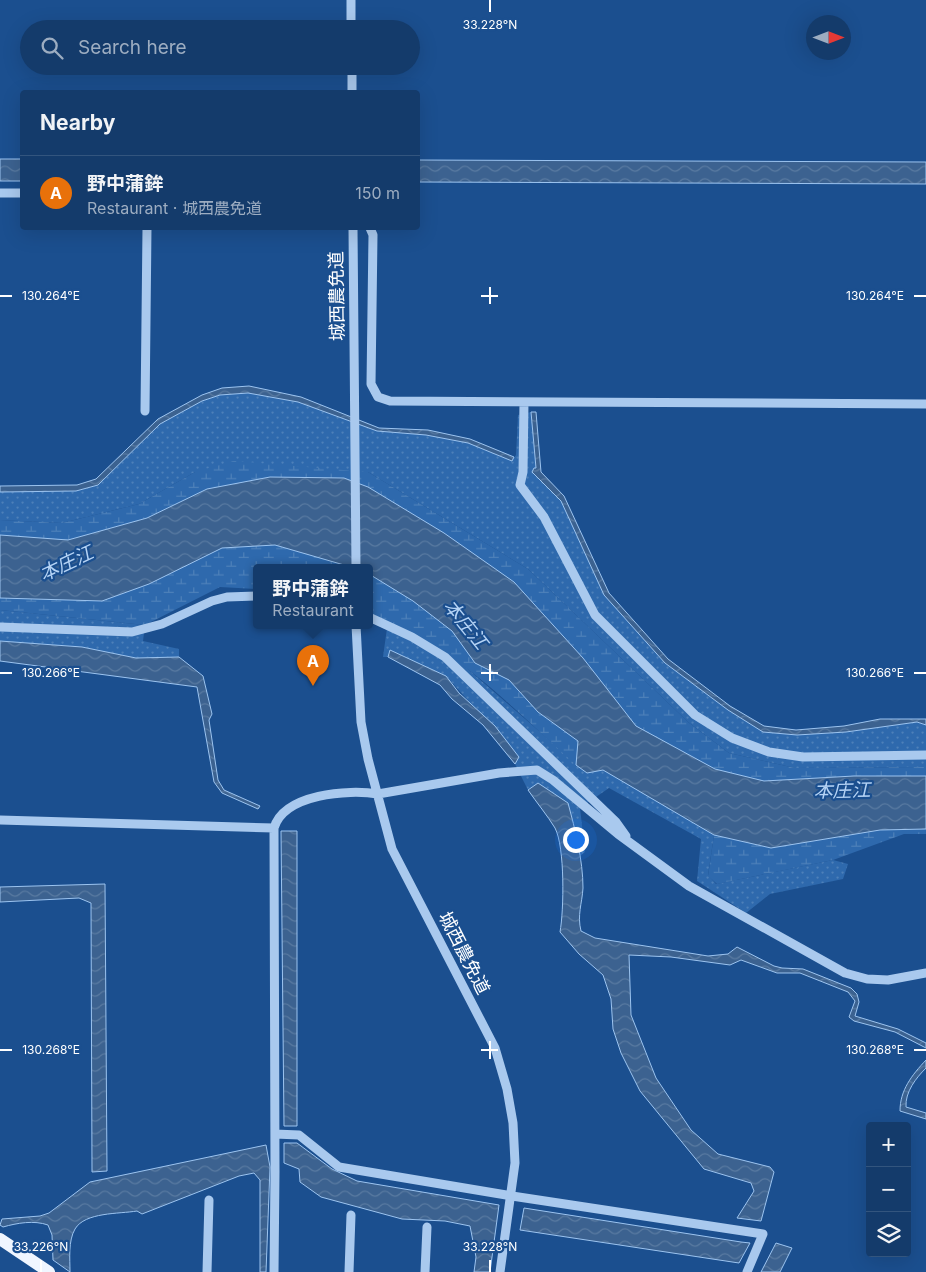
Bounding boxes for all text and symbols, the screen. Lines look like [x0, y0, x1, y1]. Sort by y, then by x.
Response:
north arrow [806, 15, 851, 60]
text: 33.228°N [463, 17, 517, 32]
search box [20, 20, 420, 75]
icon: search [38, 34, 66, 62]
text: Search here [78, 36, 187, 59]
text: Nearby [40, 110, 115, 135]
text: 野中蒲鉾 [87, 172, 163, 195]
text: A [50, 183, 62, 203]
text: 150 m [355, 183, 400, 203]
text: Restaurant · 城西農免道 [87, 198, 262, 218]
street label: 城西農免道 [325, 251, 348, 341]
text: 130.264°E [22, 288, 80, 303]
text: 130.264°E [846, 288, 904, 303]
water label: 本庄江 [36, 540, 99, 586]
popup [253, 564, 373, 629]
text: 野中蒲鉾 [272, 577, 348, 600]
water label: 本庄江 [439, 595, 494, 655]
text: Restaurant [272, 600, 354, 620]
pin: A [297, 645, 329, 686]
text: 130.266°E [22, 665, 80, 680]
text: 130.266°E [846, 665, 904, 680]
water label: 本庄江 [813, 778, 873, 802]
your location [563, 827, 589, 853]
street label: 城西農免道 [435, 908, 494, 998]
text: 130.268°E [22, 1042, 80, 1057]
text: 130.268°E [846, 1042, 904, 1057]
map controls [866, 1122, 911, 1257]
button: + [866, 1122, 911, 1167]
button: − [866, 1167, 911, 1212]
button: layers [866, 1212, 911, 1257]
text: 33.226°N [14, 1239, 68, 1254]
text: 33.228°N [463, 1239, 517, 1254]

